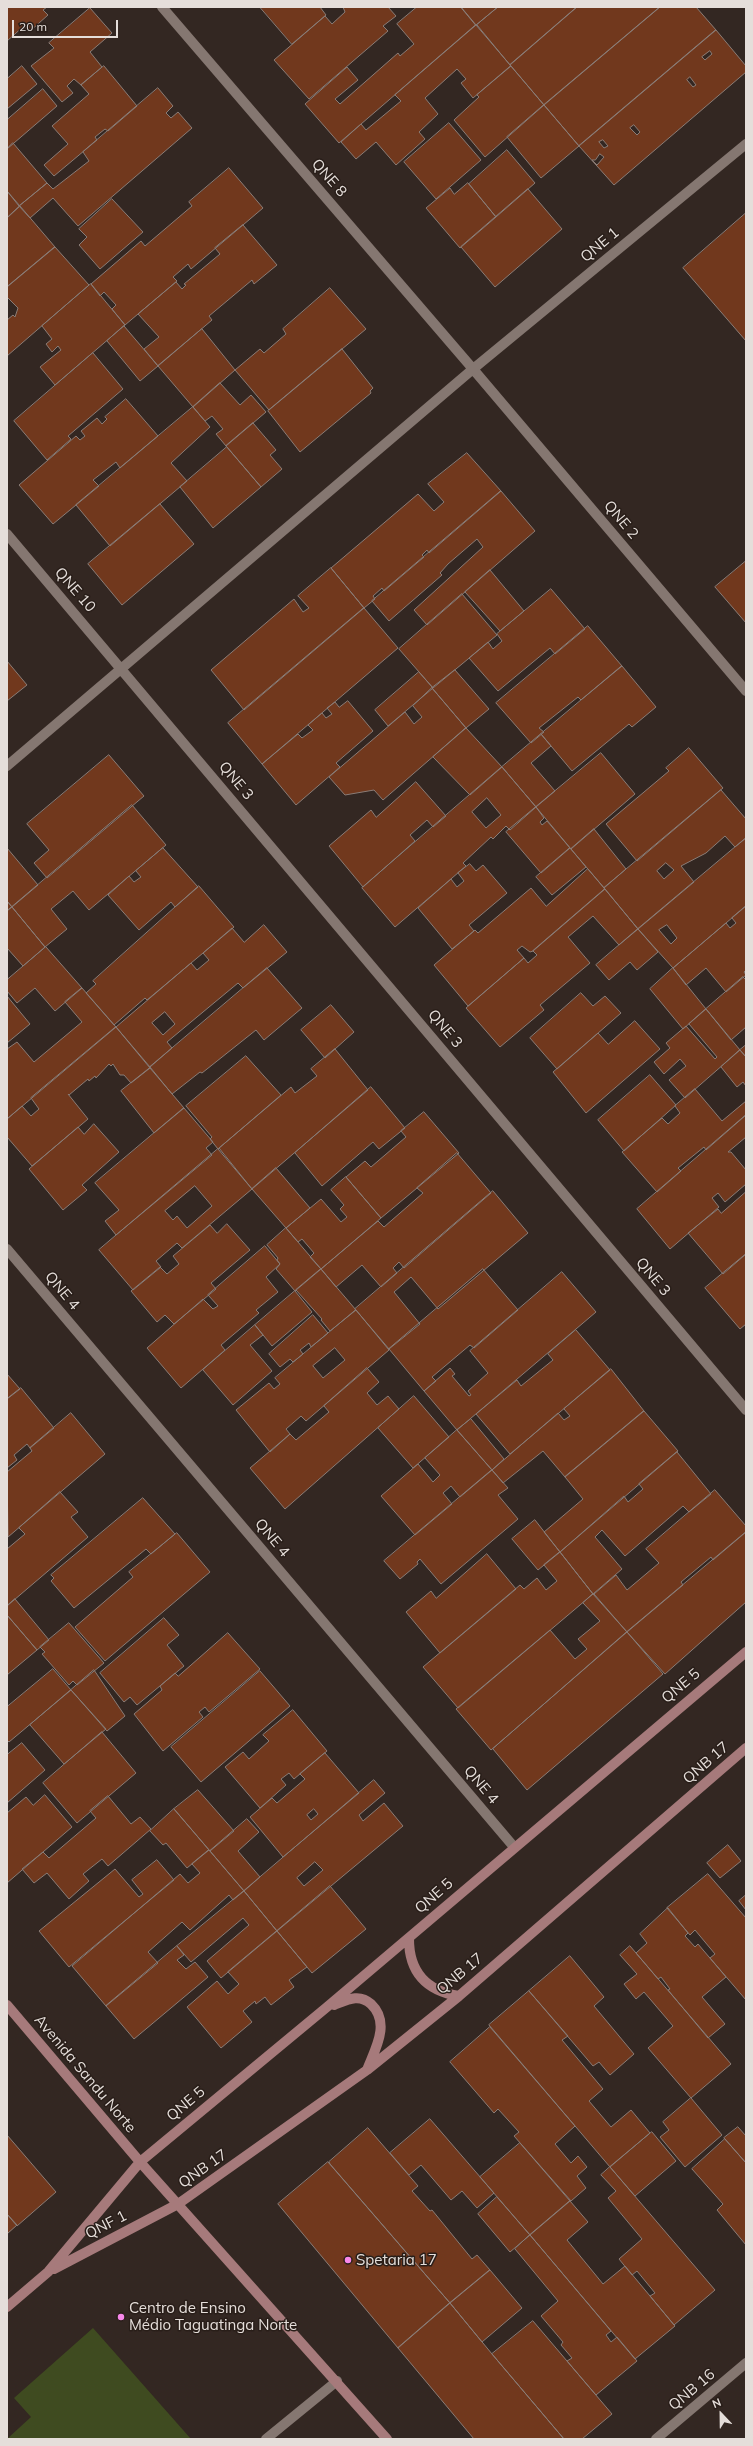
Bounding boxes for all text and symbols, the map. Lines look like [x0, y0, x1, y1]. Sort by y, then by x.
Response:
scale bar [14, 12, 120, 38]
text: 20 m [19, 19, 47, 34]
street label: QNE 8 [308, 155, 350, 201]
street label: QNE 1 [577, 224, 623, 266]
street label: QNE 2 [600, 497, 642, 543]
street label: QNE 10 [51, 564, 99, 616]
street label: QNE 3 [215, 758, 257, 804]
street label: QNE 3 [424, 1006, 466, 1052]
street label: QNE 3 [632, 1254, 674, 1300]
street label: QNE 4 [41, 1268, 83, 1314]
street label: QNE 4 [251, 1515, 293, 1561]
street label: QNE 5 [658, 1665, 704, 1707]
street label: QNB 17 [679, 1738, 733, 1788]
street label: QNE 4 [460, 1762, 502, 1808]
street label: QNE 5 [411, 1875, 457, 1917]
street label: QNB 17 [433, 1949, 487, 1999]
street label: Avenida Sandu Norte [30, 2011, 140, 2137]
street label: QNE 5 [163, 2083, 209, 2125]
street label: QNB 17 [175, 2146, 231, 2192]
street label: QNF 1 [82, 2207, 130, 2243]
place label: Spetaria 17 [356, 2251, 437, 2269]
marker: Spetaria 17 [343, 2255, 353, 2265]
place label: Centro de Ensino Médio Taguatinga Norte [129, 2299, 297, 2334]
marker: Centro de Ensino Médio Taguatinga Norte [116, 2312, 126, 2322]
street label: QNB 16 [665, 2365, 719, 2415]
north arrow [701, 2394, 741, 2434]

